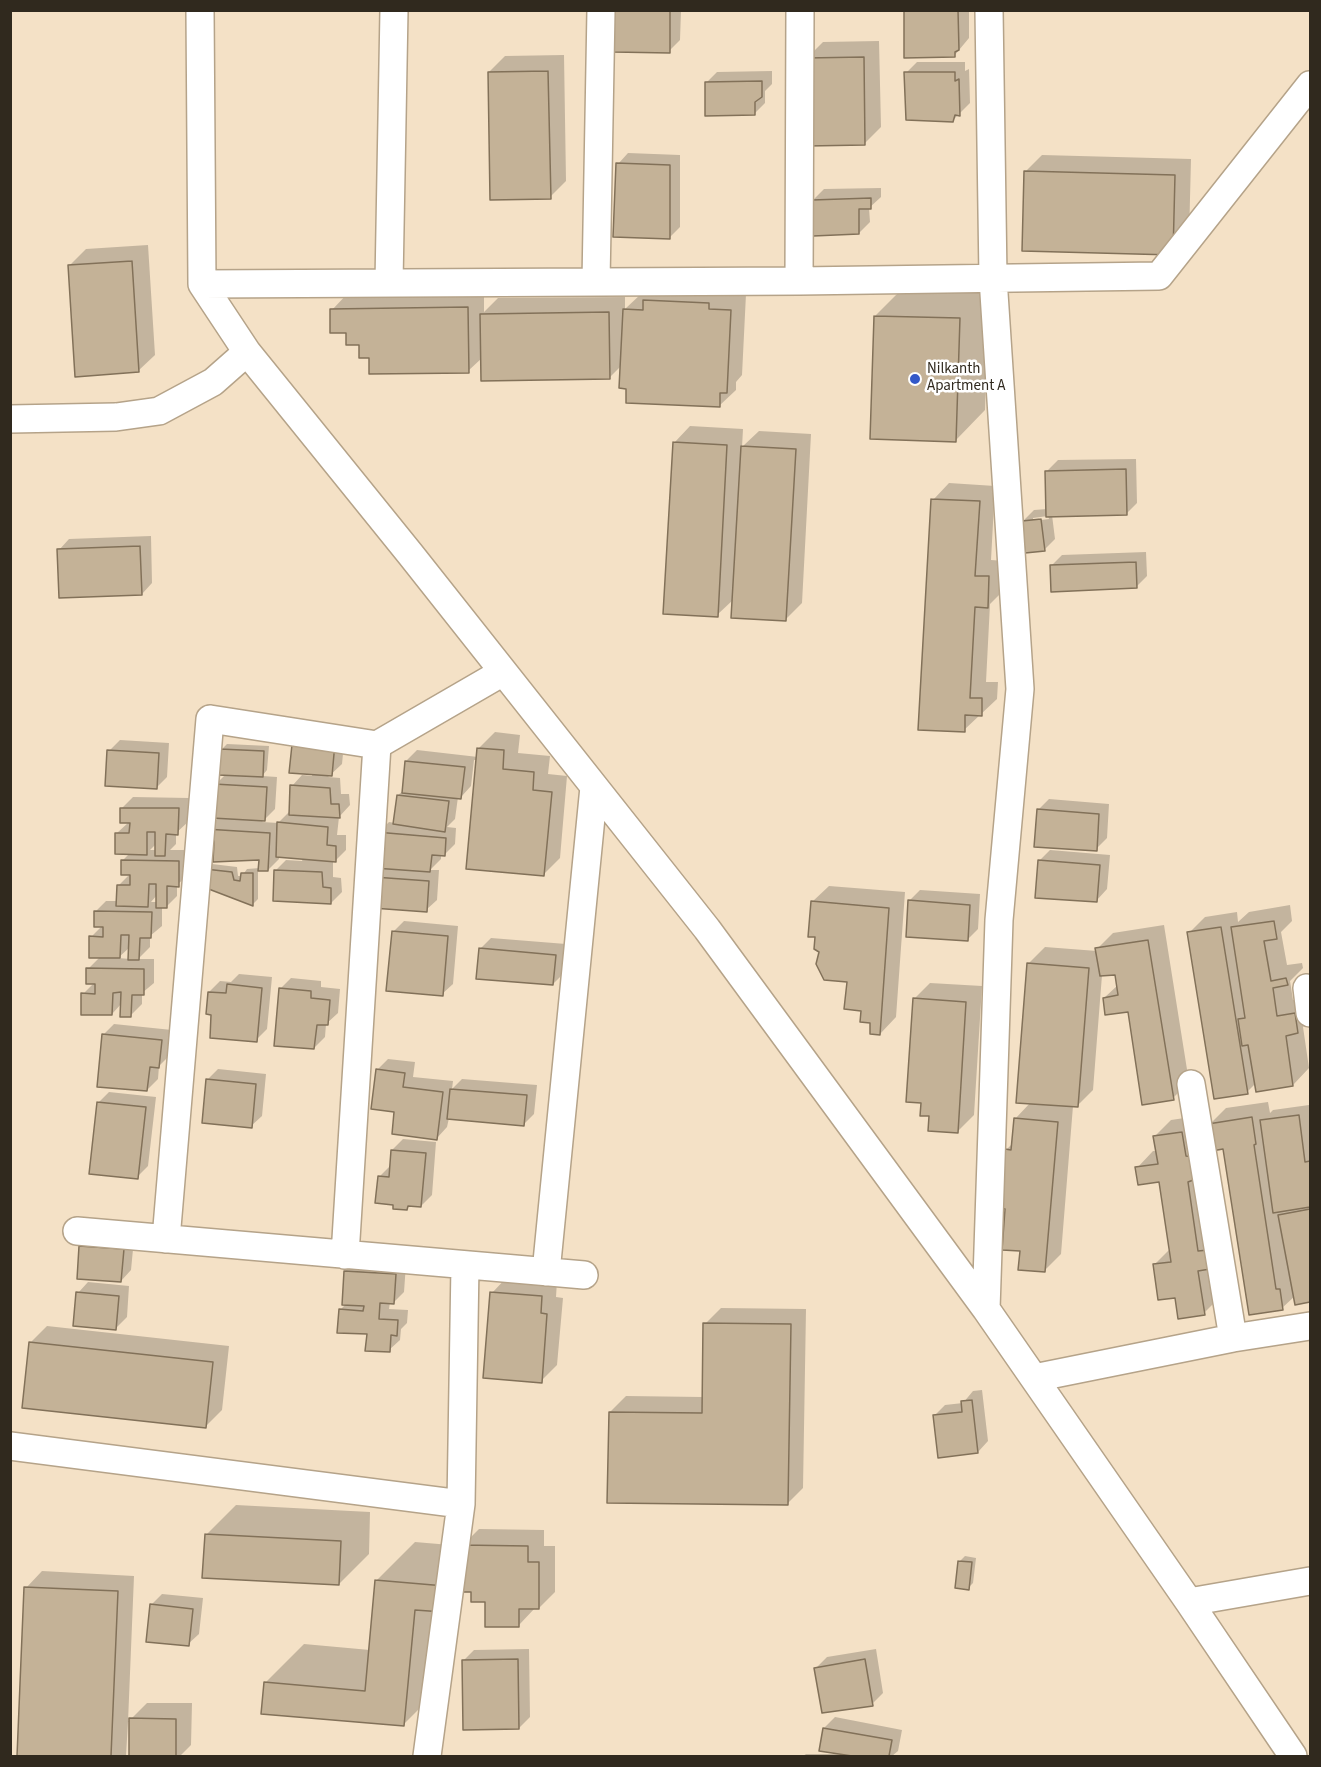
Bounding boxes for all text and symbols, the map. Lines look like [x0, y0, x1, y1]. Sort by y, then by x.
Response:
place label: Nilkanth Apartment A [927, 361, 1005, 396]
marker: Nilkanth Apartment A [908, 372, 922, 386]

